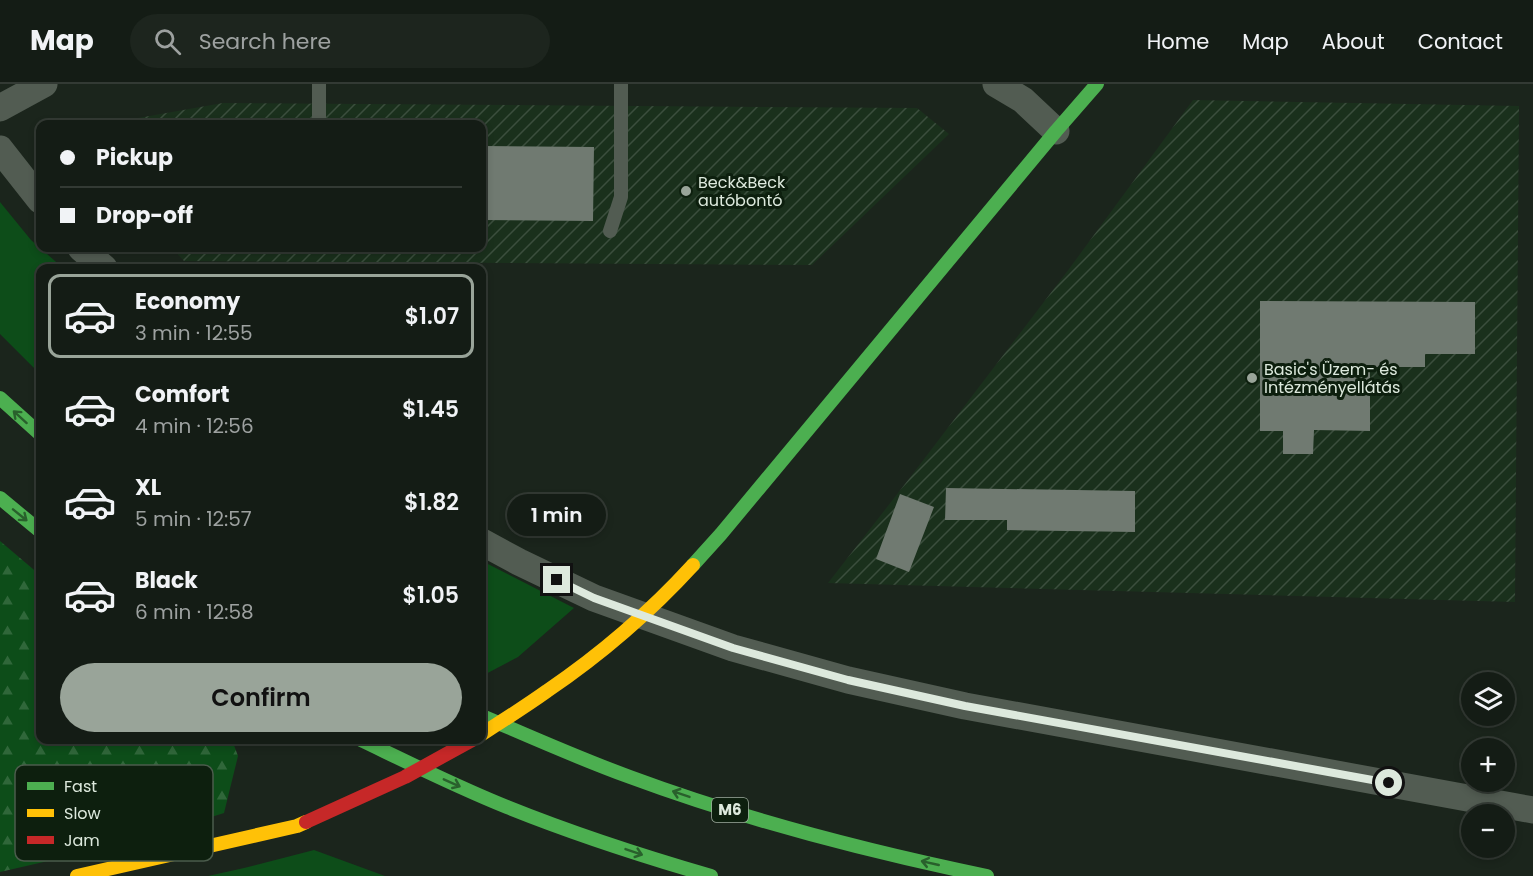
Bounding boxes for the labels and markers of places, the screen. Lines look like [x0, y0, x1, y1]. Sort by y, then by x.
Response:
place label: Beck&Beck autóbontó [698, 171, 786, 212]
marker: Beck&Beck autóbontó [679, 184, 693, 198]
place label: Basic's Üzem- és Intézményellátás [1264, 358, 1400, 399]
marker: Basic's Üzem- és Intézményellátás [1245, 371, 1259, 385]

